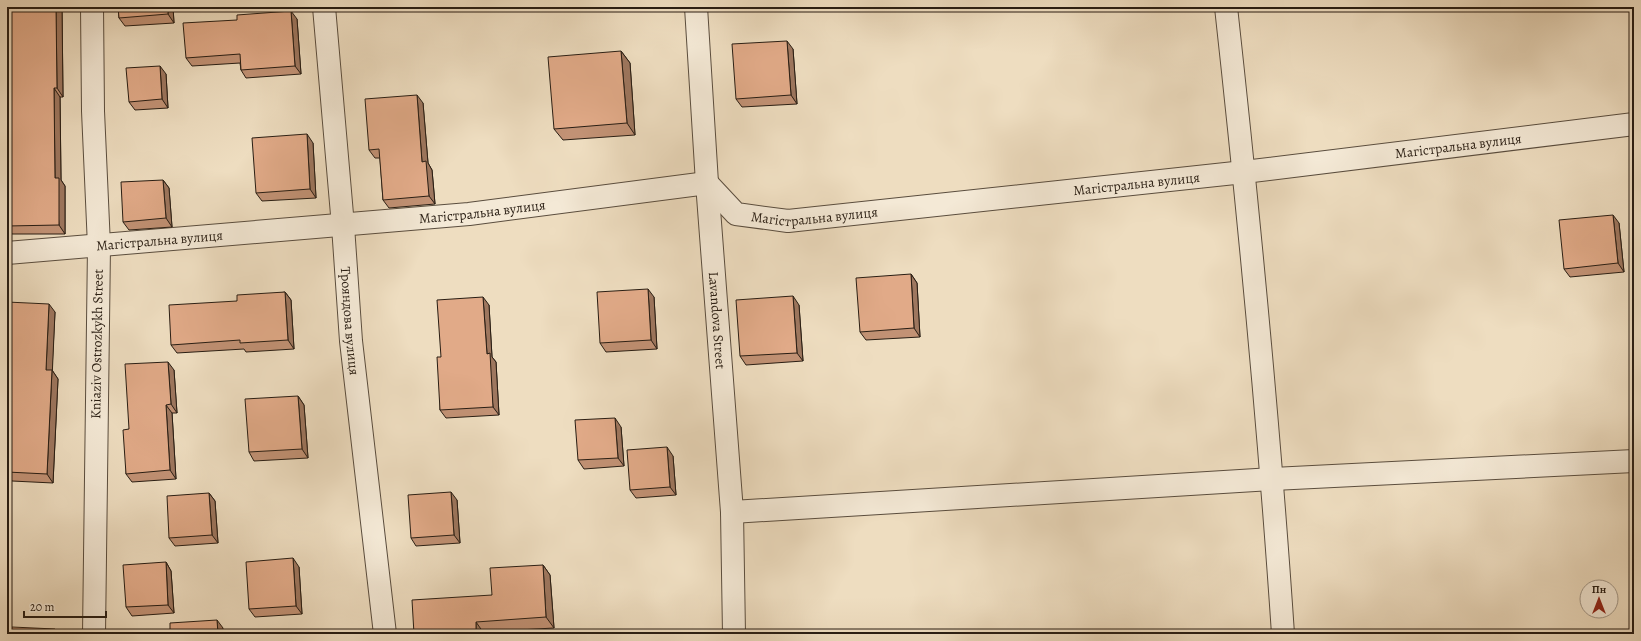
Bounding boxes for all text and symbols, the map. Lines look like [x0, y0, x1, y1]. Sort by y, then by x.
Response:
street label: Магістральна вулиця [1394, 128, 1523, 163]
street label: Магістральна вулиця [1072, 167, 1201, 200]
street label: Магістральна вулиця [418, 195, 547, 228]
street label: Магістральна вулиця [750, 202, 879, 231]
street label: Магістральна вулиця [95, 225, 224, 255]
street label: Трояндова вулиця [336, 266, 364, 376]
street label: Kniaziv Ostrozkykh Street [86, 269, 108, 419]
street label: Lavandova Street [704, 271, 731, 370]
north arrow [1579, 579, 1619, 619]
text: Пн [1592, 582, 1607, 597]
scale bar [24, 593, 106, 619]
text: 20 m [30, 599, 54, 615]

